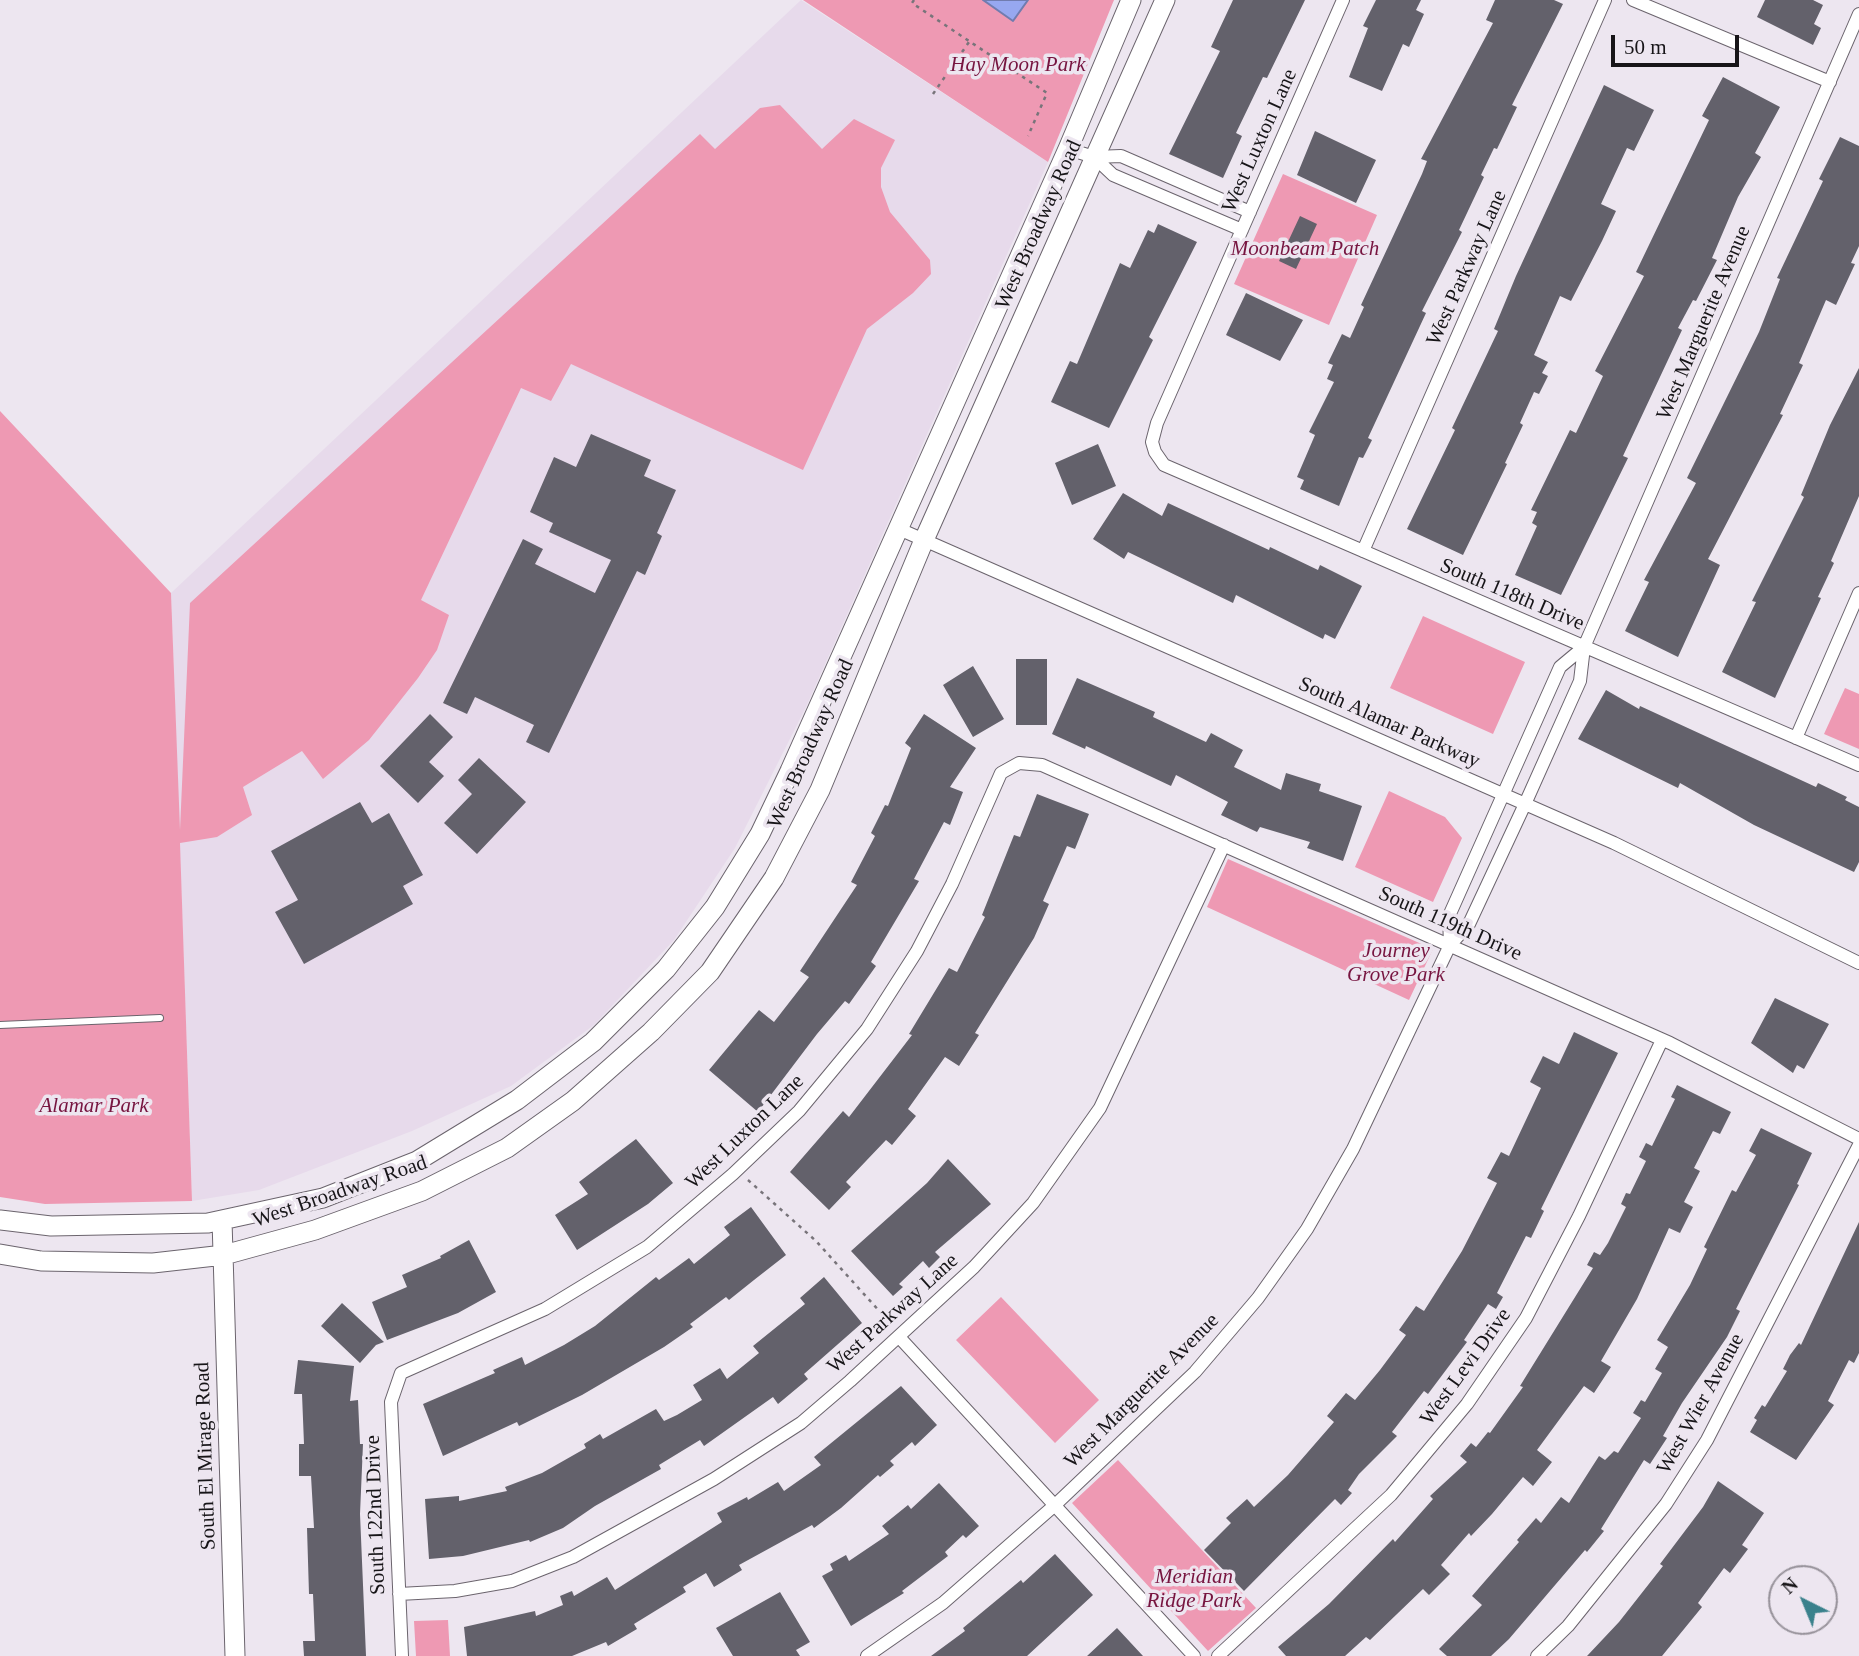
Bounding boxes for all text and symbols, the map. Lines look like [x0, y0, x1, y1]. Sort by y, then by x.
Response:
scale bar [1614, 21, 1742, 65]
text: 50 m [1624, 35, 1667, 59]
park label: Hay Moon Park [950, 52, 1086, 78]
street label: West Luxton Lane [1217, 65, 1303, 217]
street label: West Broadway Road [990, 136, 1088, 314]
street label: West Parkway Lane [1421, 186, 1513, 350]
street label: West Marguerite Avenue [1652, 222, 1756, 424]
park label: Moonbeam Patch [1231, 236, 1379, 262]
street label: South 118th Drive [1436, 553, 1588, 637]
street label: West Broadway Road [762, 655, 860, 833]
street label: South Alamar Parkway [1294, 672, 1484, 774]
street label: South 119th Drive [1374, 881, 1526, 967]
park label: Journey Grove Park [1347, 938, 1445, 988]
street label: West Luxton Lane [681, 1069, 809, 1195]
park label: Alamar Park [39, 1093, 149, 1119]
street label: West Broadway Road [250, 1150, 430, 1234]
street label: West Parkway Lane [822, 1249, 964, 1379]
street label: West Levi Drive [1415, 1304, 1517, 1430]
street label: West Marguerite Avenue [1059, 1308, 1225, 1474]
street label: West Wier Avenue [1652, 1329, 1750, 1479]
street label: South El Mirage Road [190, 1361, 222, 1551]
street label: South 122nd Drive [361, 1435, 391, 1595]
park label: Meridian Ridge Park [1146, 1564, 1242, 1614]
north arrow [1768, 1565, 1838, 1635]
text: N [1778, 1573, 1802, 1598]

